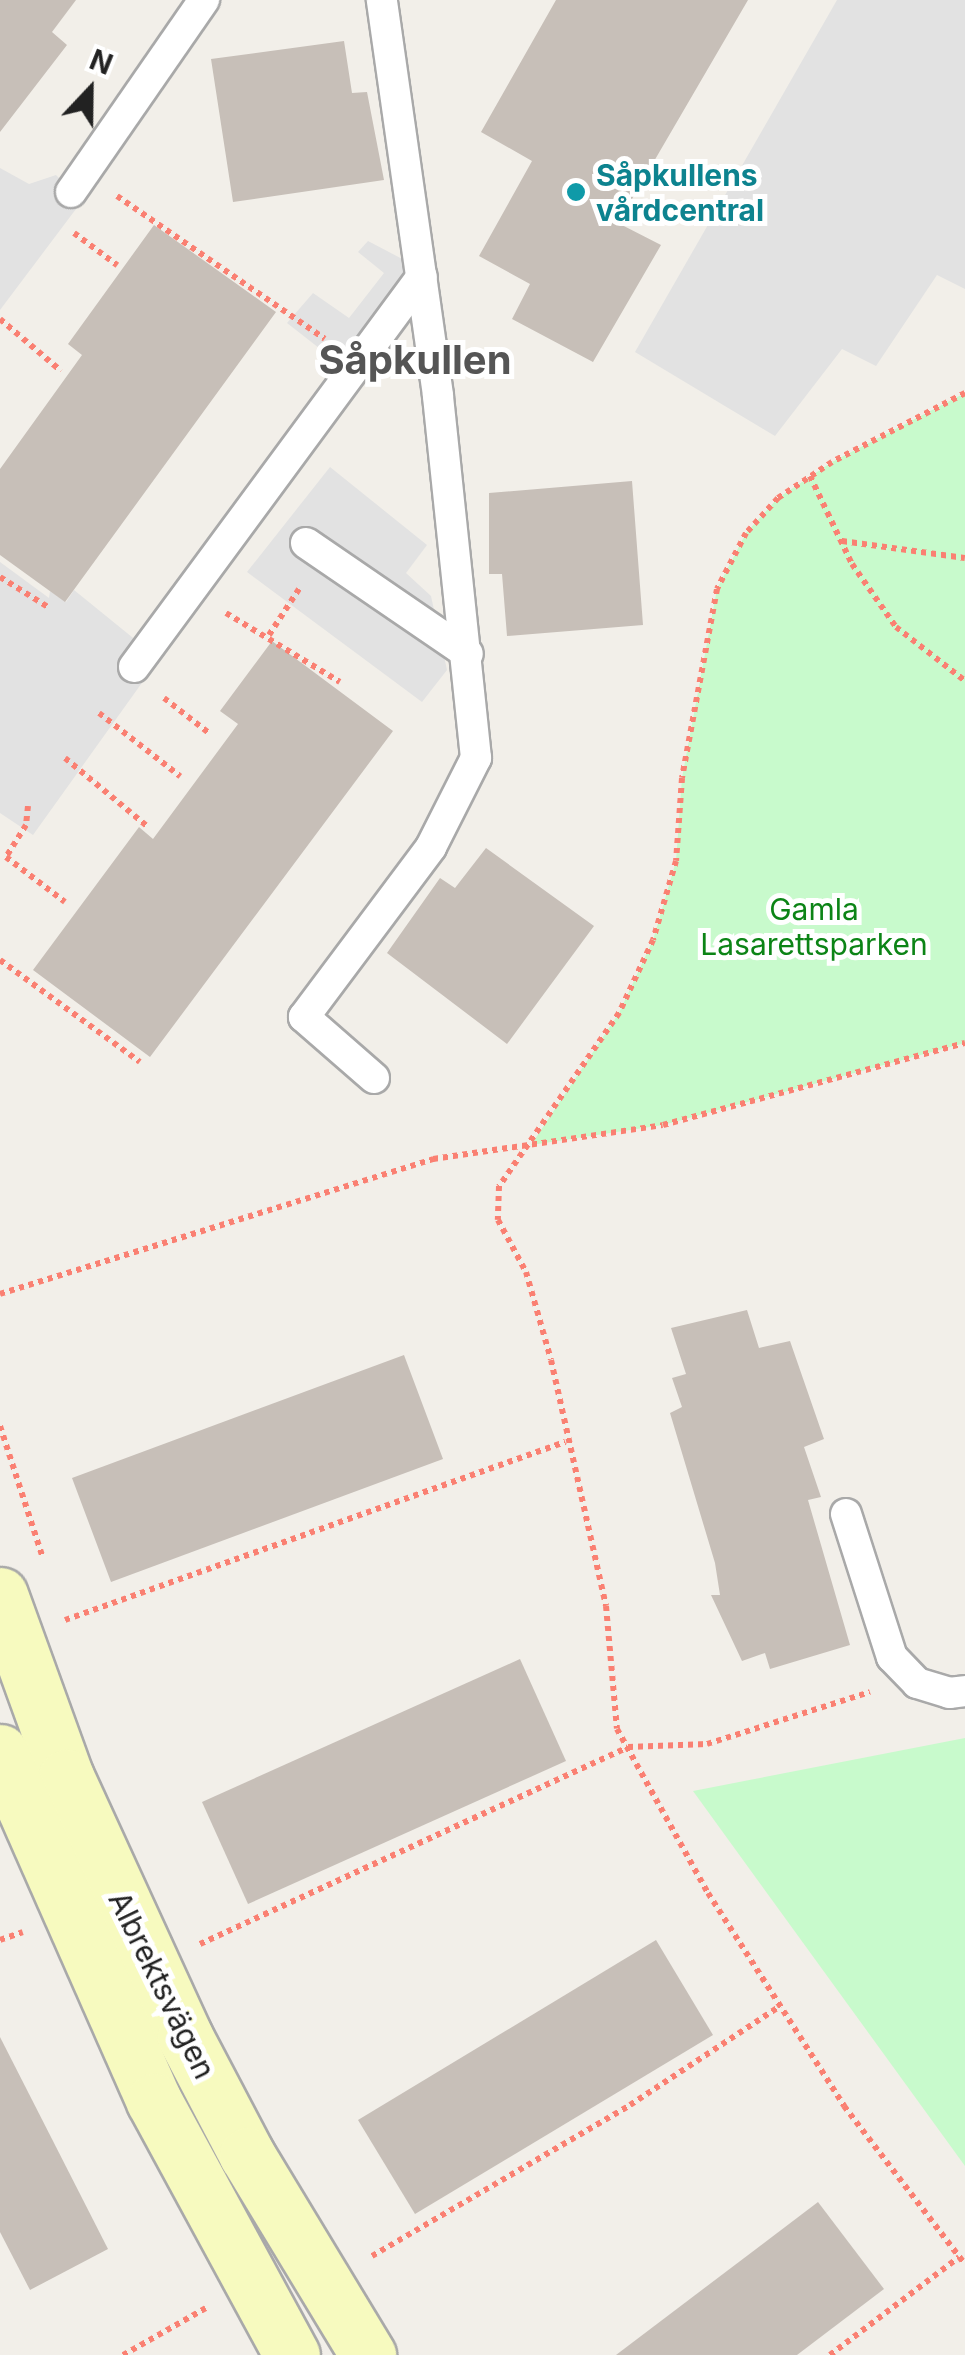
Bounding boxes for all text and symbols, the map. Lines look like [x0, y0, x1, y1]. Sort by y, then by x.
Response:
north arrow [40, 40, 140, 140]
text: N [85, 42, 118, 82]
place label: Såpkullens vårdcentral [596, 157, 764, 228]
marker: Såpkullens vårdcentral [565, 181, 587, 203]
district label: Såpkullen [318, 336, 512, 384]
park label: Gamla Lasarettsparken [700, 891, 928, 962]
street label: Albrektsvägen [101, 1886, 223, 2084]

